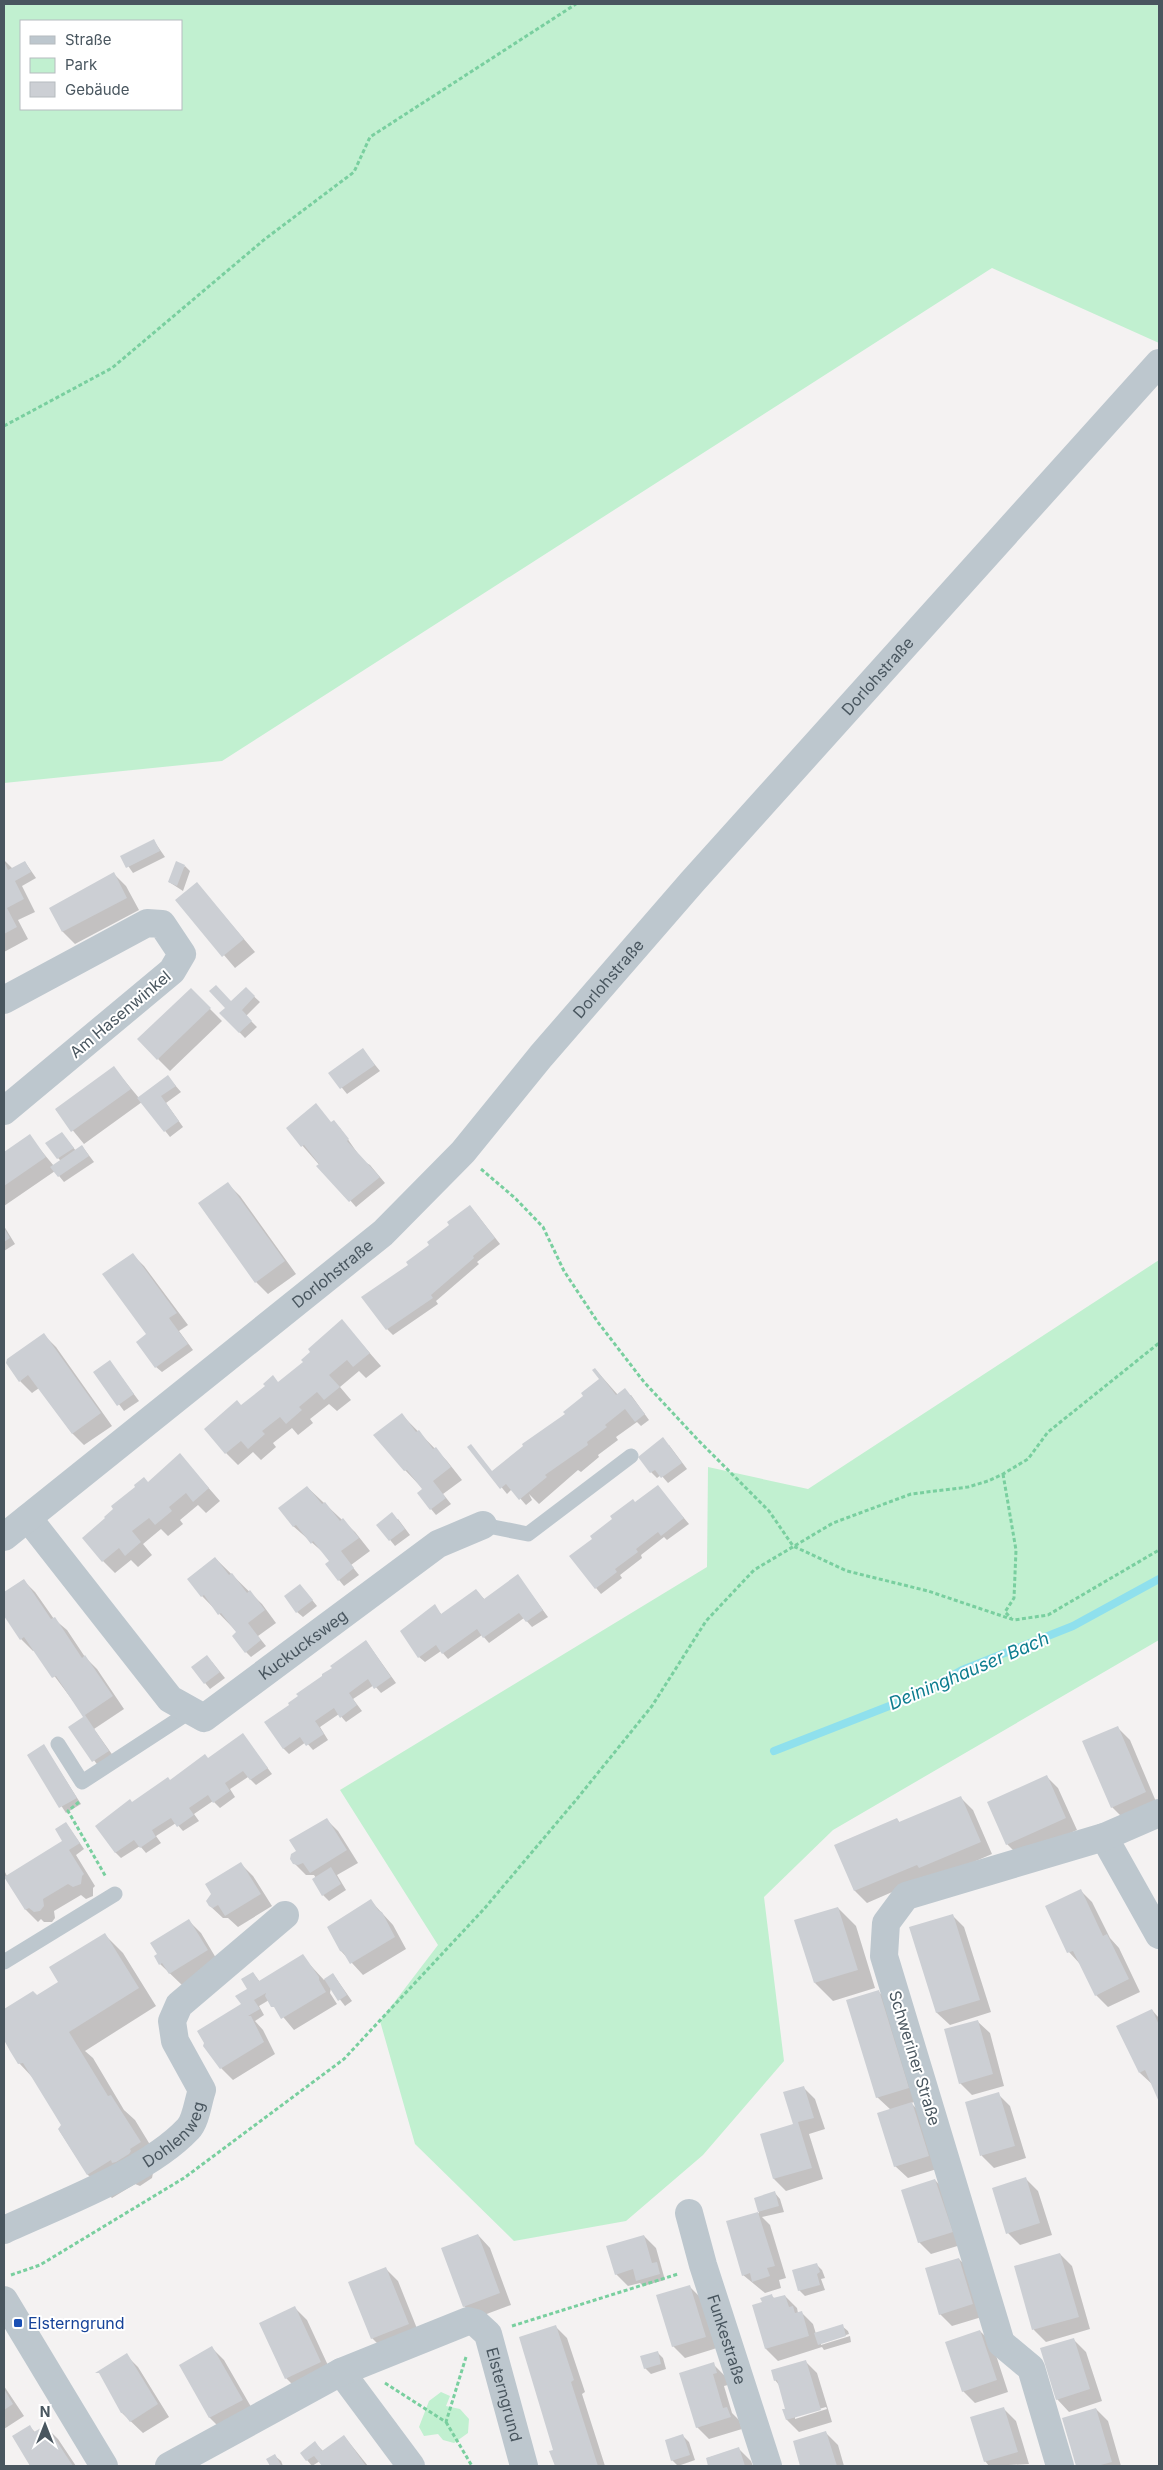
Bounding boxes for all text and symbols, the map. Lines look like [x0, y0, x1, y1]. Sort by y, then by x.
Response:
legend [20, 20, 182, 110]
text: Straße [65, 30, 112, 49]
text: Park [65, 55, 98, 74]
text: Gebäude [65, 80, 130, 99]
street label: Dorlohstraße [837, 633, 918, 719]
street label: Dorlohstraße [568, 935, 648, 1022]
street label: Am Hasenwinkel [65, 966, 175, 1062]
street label: Dorlohstraße [288, 1235, 377, 1312]
street label: Kuckucksweg [254, 1605, 351, 1684]
water label: Deininghauser Bach [885, 1627, 1052, 1714]
street label: Schweriner Straße [885, 1988, 945, 2128]
street label: Dohlenweg [139, 2099, 208, 2172]
street label: Funkestraße [703, 2292, 751, 2387]
place label: Elsterngrund [28, 2313, 125, 2333]
marker: Elsterngrund [12, 2317, 24, 2329]
street label: Elsterngrund [482, 2345, 527, 2444]
north arrow [20, 2400, 70, 2450]
text: N [40, 2403, 50, 2420]

